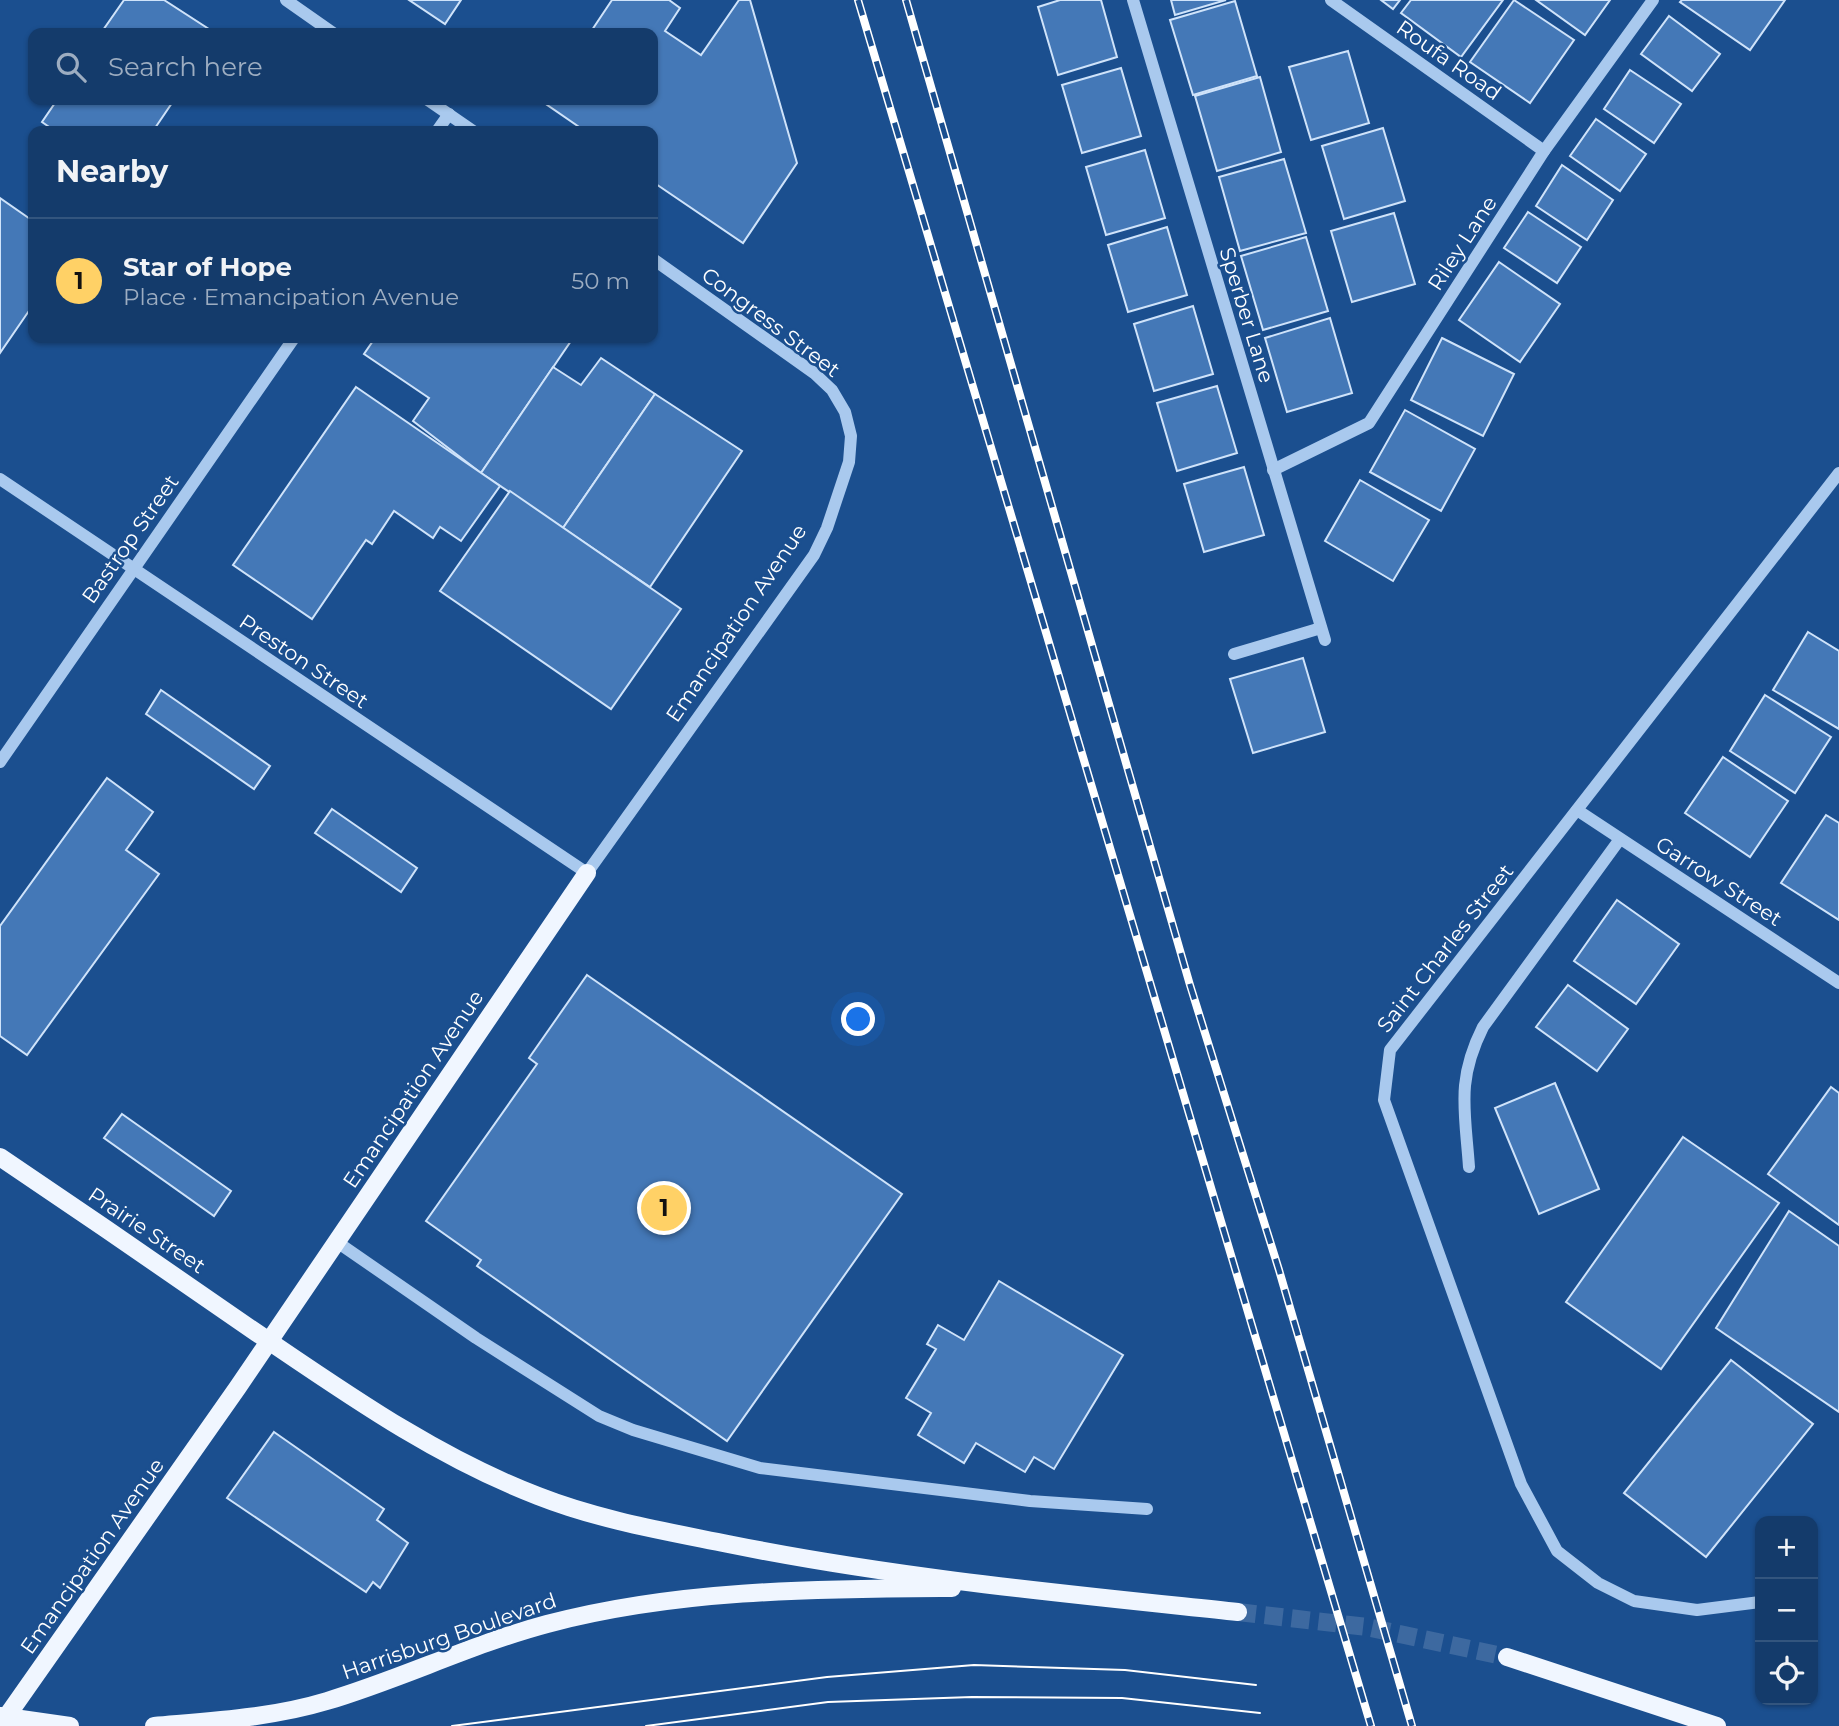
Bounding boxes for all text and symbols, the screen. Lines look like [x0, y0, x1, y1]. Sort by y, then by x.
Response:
street label: Roufa Road [1392, 15, 1506, 105]
search box [28, 28, 658, 105]
icon: search [52, 48, 90, 86]
text: Search here [108, 51, 263, 83]
text: Nearby [56, 153, 168, 190]
street label: Riley Lane [1422, 191, 1502, 295]
street label: Sperber Lane [1214, 244, 1280, 386]
text: Star of Hope [123, 251, 292, 283]
street label: Congress Street [697, 262, 845, 382]
text: 1 [74, 267, 84, 295]
text: 50 m [571, 267, 630, 295]
text: Place · Emancipation Avenue [123, 283, 459, 311]
street label: Bastrop Street [76, 470, 184, 608]
street label: Emancipation Avenue [660, 519, 812, 727]
street label: Preston Street [235, 609, 373, 713]
street label: Garrow Street [1651, 831, 1787, 931]
street label: Saint Charles Street [1372, 859, 1518, 1037]
street label: Emancipation Avenue [337, 985, 489, 1193]
your location [841, 1002, 875, 1036]
street label: Prairie Street [84, 1182, 210, 1278]
pin: 1 [641, 1182, 687, 1234]
street label: Emancipation Avenue [15, 1453, 169, 1659]
map controls [1755, 1516, 1818, 1705]
button: + [1755, 1516, 1818, 1579]
button: − [1755, 1579, 1818, 1642]
street label: Harrisburg Boulevard [338, 1588, 560, 1684]
button: locate [1755, 1642, 1818, 1705]

